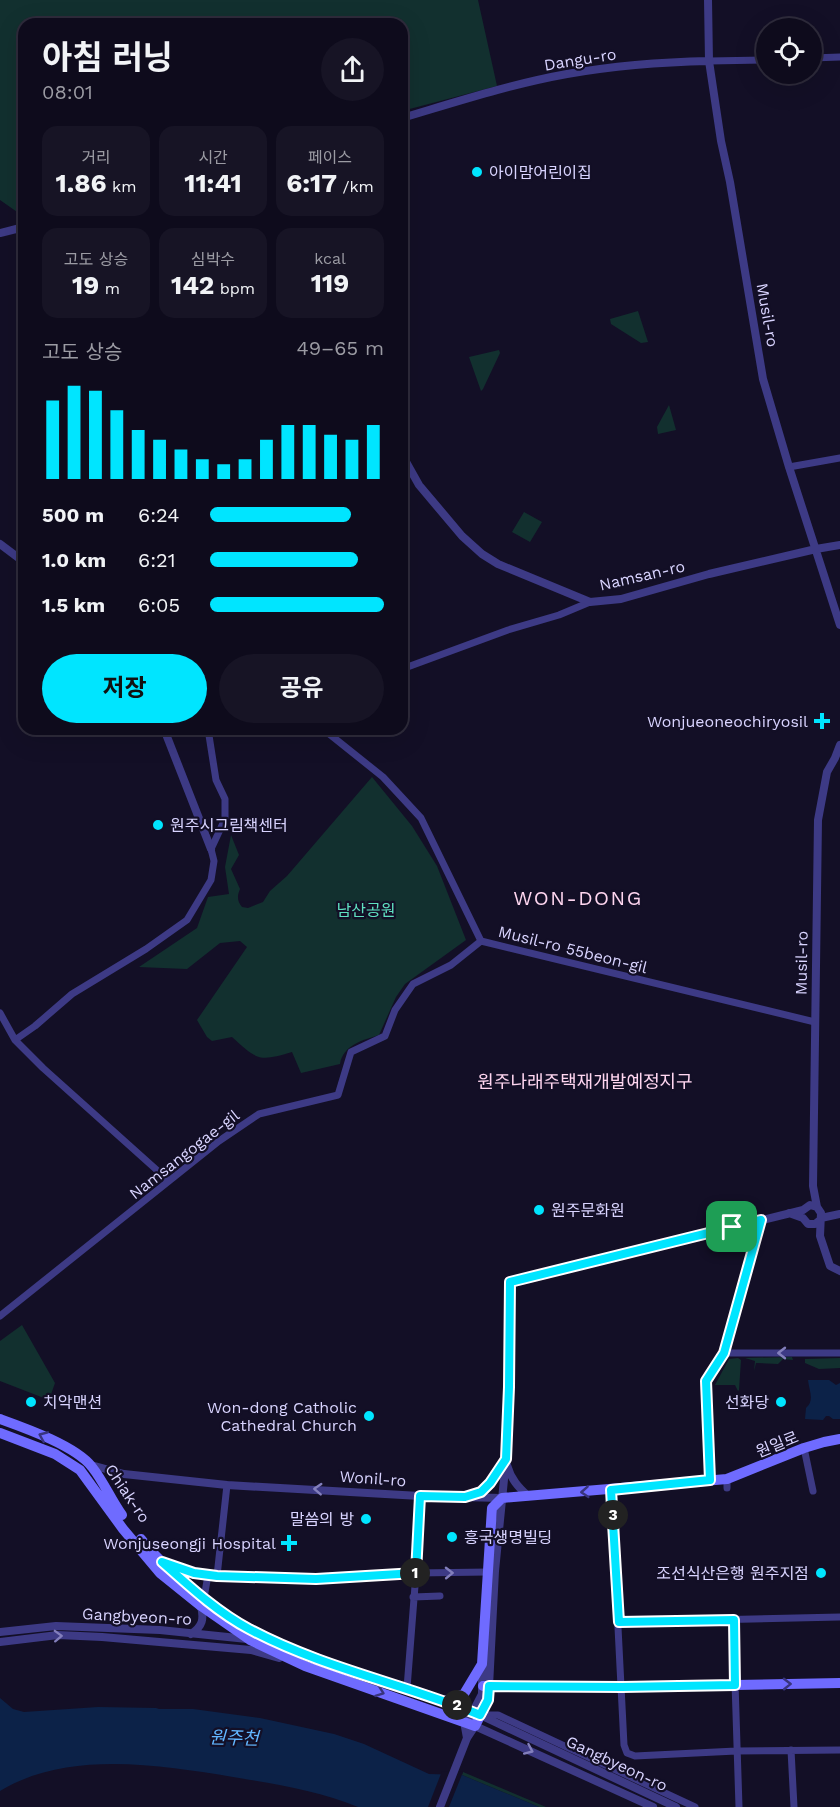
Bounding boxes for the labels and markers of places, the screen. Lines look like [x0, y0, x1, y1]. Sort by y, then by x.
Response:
place label: 아이맘어린이집 [489, 163, 592, 182]
marker: 아이맘어린이집 [470, 165, 484, 179]
place label: Wonjueoneochiryosil [647, 712, 808, 731]
marker: Wonjueoneochiryosil [813, 712, 831, 730]
place label: 원주시그림책센터 [170, 816, 288, 835]
marker: 원주시그림책센터 [151, 818, 165, 832]
place label: 원주문화원 [551, 1201, 625, 1220]
pin [706, 1201, 757, 1252]
marker: 원주문화원 [532, 1203, 546, 1217]
place label: 치악맨션 [43, 1393, 102, 1412]
place label: 선화당 [725, 1393, 769, 1412]
marker: 치악맨션 [24, 1395, 38, 1409]
marker: 선화당 [774, 1395, 788, 1409]
place label: Won-dong Catholic Cathedral Church [207, 1398, 357, 1435]
marker: Won-dong Catholic Cathedral Church [362, 1409, 376, 1423]
pin: 3 [598, 1500, 628, 1530]
place label: 말씀의 방 [290, 1510, 354, 1529]
marker: 말씀의 방 [359, 1512, 373, 1526]
place label: 흥국생명빌딩 [464, 1528, 552, 1547]
marker: 흥국생명빌딩 [445, 1530, 459, 1544]
place label: Wonjuseongji Hospital [103, 1534, 276, 1553]
marker: Wonjuseongji Hospital [280, 1534, 298, 1552]
pin: 1 [400, 1558, 430, 1588]
place label: 조선식산은행 원주지점 [656, 1564, 809, 1583]
marker: 조선식산은행 원주지점 [814, 1566, 828, 1580]
pin: 2 [442, 1690, 472, 1720]

